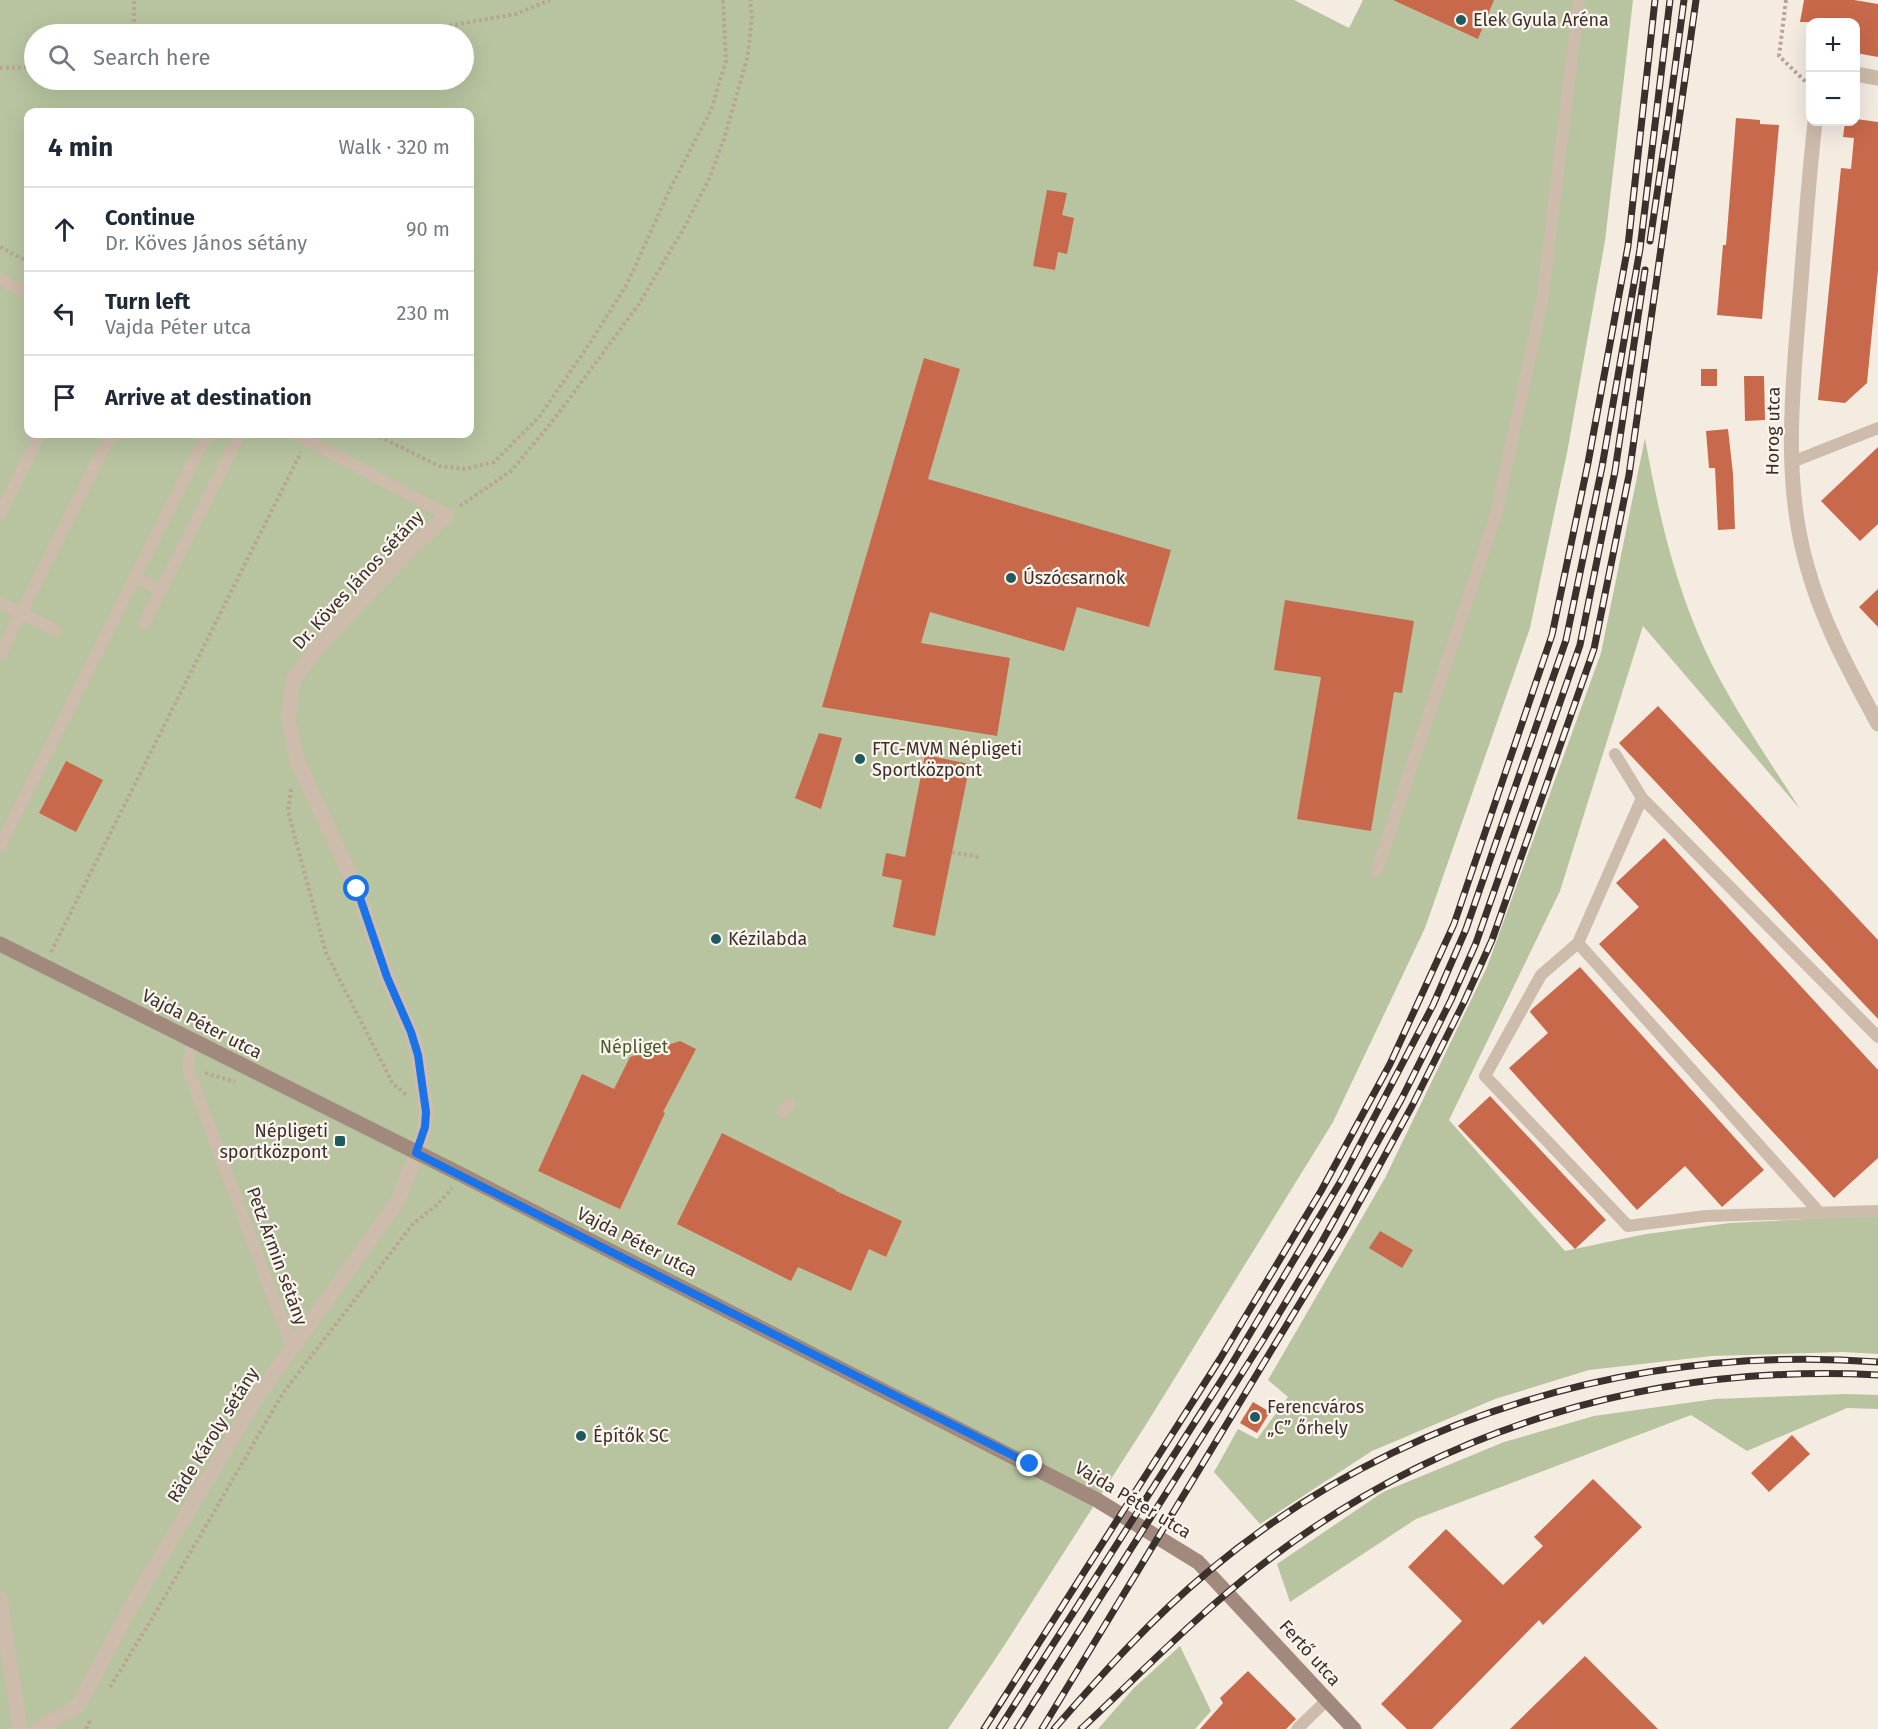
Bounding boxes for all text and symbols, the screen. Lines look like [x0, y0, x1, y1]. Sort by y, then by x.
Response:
place label: Elek Gyula Aréna [1473, 9, 1609, 31]
marker: Elek Gyula Aréna [1454, 13, 1468, 27]
map controls [1806, 18, 1860, 126]
button: + [1806, 18, 1860, 72]
search box [24, 24, 474, 90]
icon: search [45, 41, 78, 74]
text: Search here [93, 44, 211, 71]
button: − [1806, 72, 1860, 126]
text: 4 min [48, 132, 113, 163]
text: Walk · 320 m [339, 135, 450, 159]
text: Continue [105, 204, 195, 231]
icon: ahead [48, 213, 81, 246]
text: 90 m [406, 217, 450, 241]
text: Dr. Köves János sétány [105, 231, 307, 255]
text: Turn left [105, 288, 190, 315]
icon: left [48, 297, 81, 330]
text: 230 m [397, 301, 450, 325]
text: Vajda Péter utca [105, 315, 251, 339]
icon: arrive [48, 381, 81, 414]
text: Arrive at destination [105, 384, 312, 411]
street label: Horog utca [1761, 386, 1785, 476]
street label: Dr. Köves János sétány [288, 506, 428, 654]
place label: Úszócsarnok [1023, 566, 1126, 589]
marker: Úszócsarnok [1004, 571, 1018, 585]
place label: FTC-MVM Népligeti Sportközpont [872, 738, 1022, 781]
marker: FTC-MVM Népligeti Sportközpont [853, 752, 867, 766]
route start [343, 875, 369, 901]
place label: Kézilabda [728, 928, 807, 950]
marker: Kézilabda [709, 932, 723, 946]
street label: Vajda Péter utca [138, 984, 266, 1064]
park label: Népliget [600, 1036, 669, 1058]
place label: Népligeti sportközpont [219, 1120, 328, 1163]
marker: Népligeti sportközpont [333, 1134, 347, 1148]
street label: Petz Ármin sétány [242, 1183, 313, 1328]
street label: Vajda Péter utca [573, 1202, 701, 1282]
street label: Räde Károly sétány [162, 1363, 264, 1507]
place label: Ferencváros „C” őrhely [1267, 1396, 1364, 1439]
marker: Ferencváros „C” őrhely [1248, 1410, 1262, 1424]
place label: Építők SC [593, 1424, 669, 1447]
marker: Építők SC [574, 1429, 588, 1443]
route end [1016, 1450, 1042, 1476]
street label: Vajda Péter utca [1071, 1457, 1195, 1543]
street label: Fertő utca [1275, 1615, 1345, 1691]

